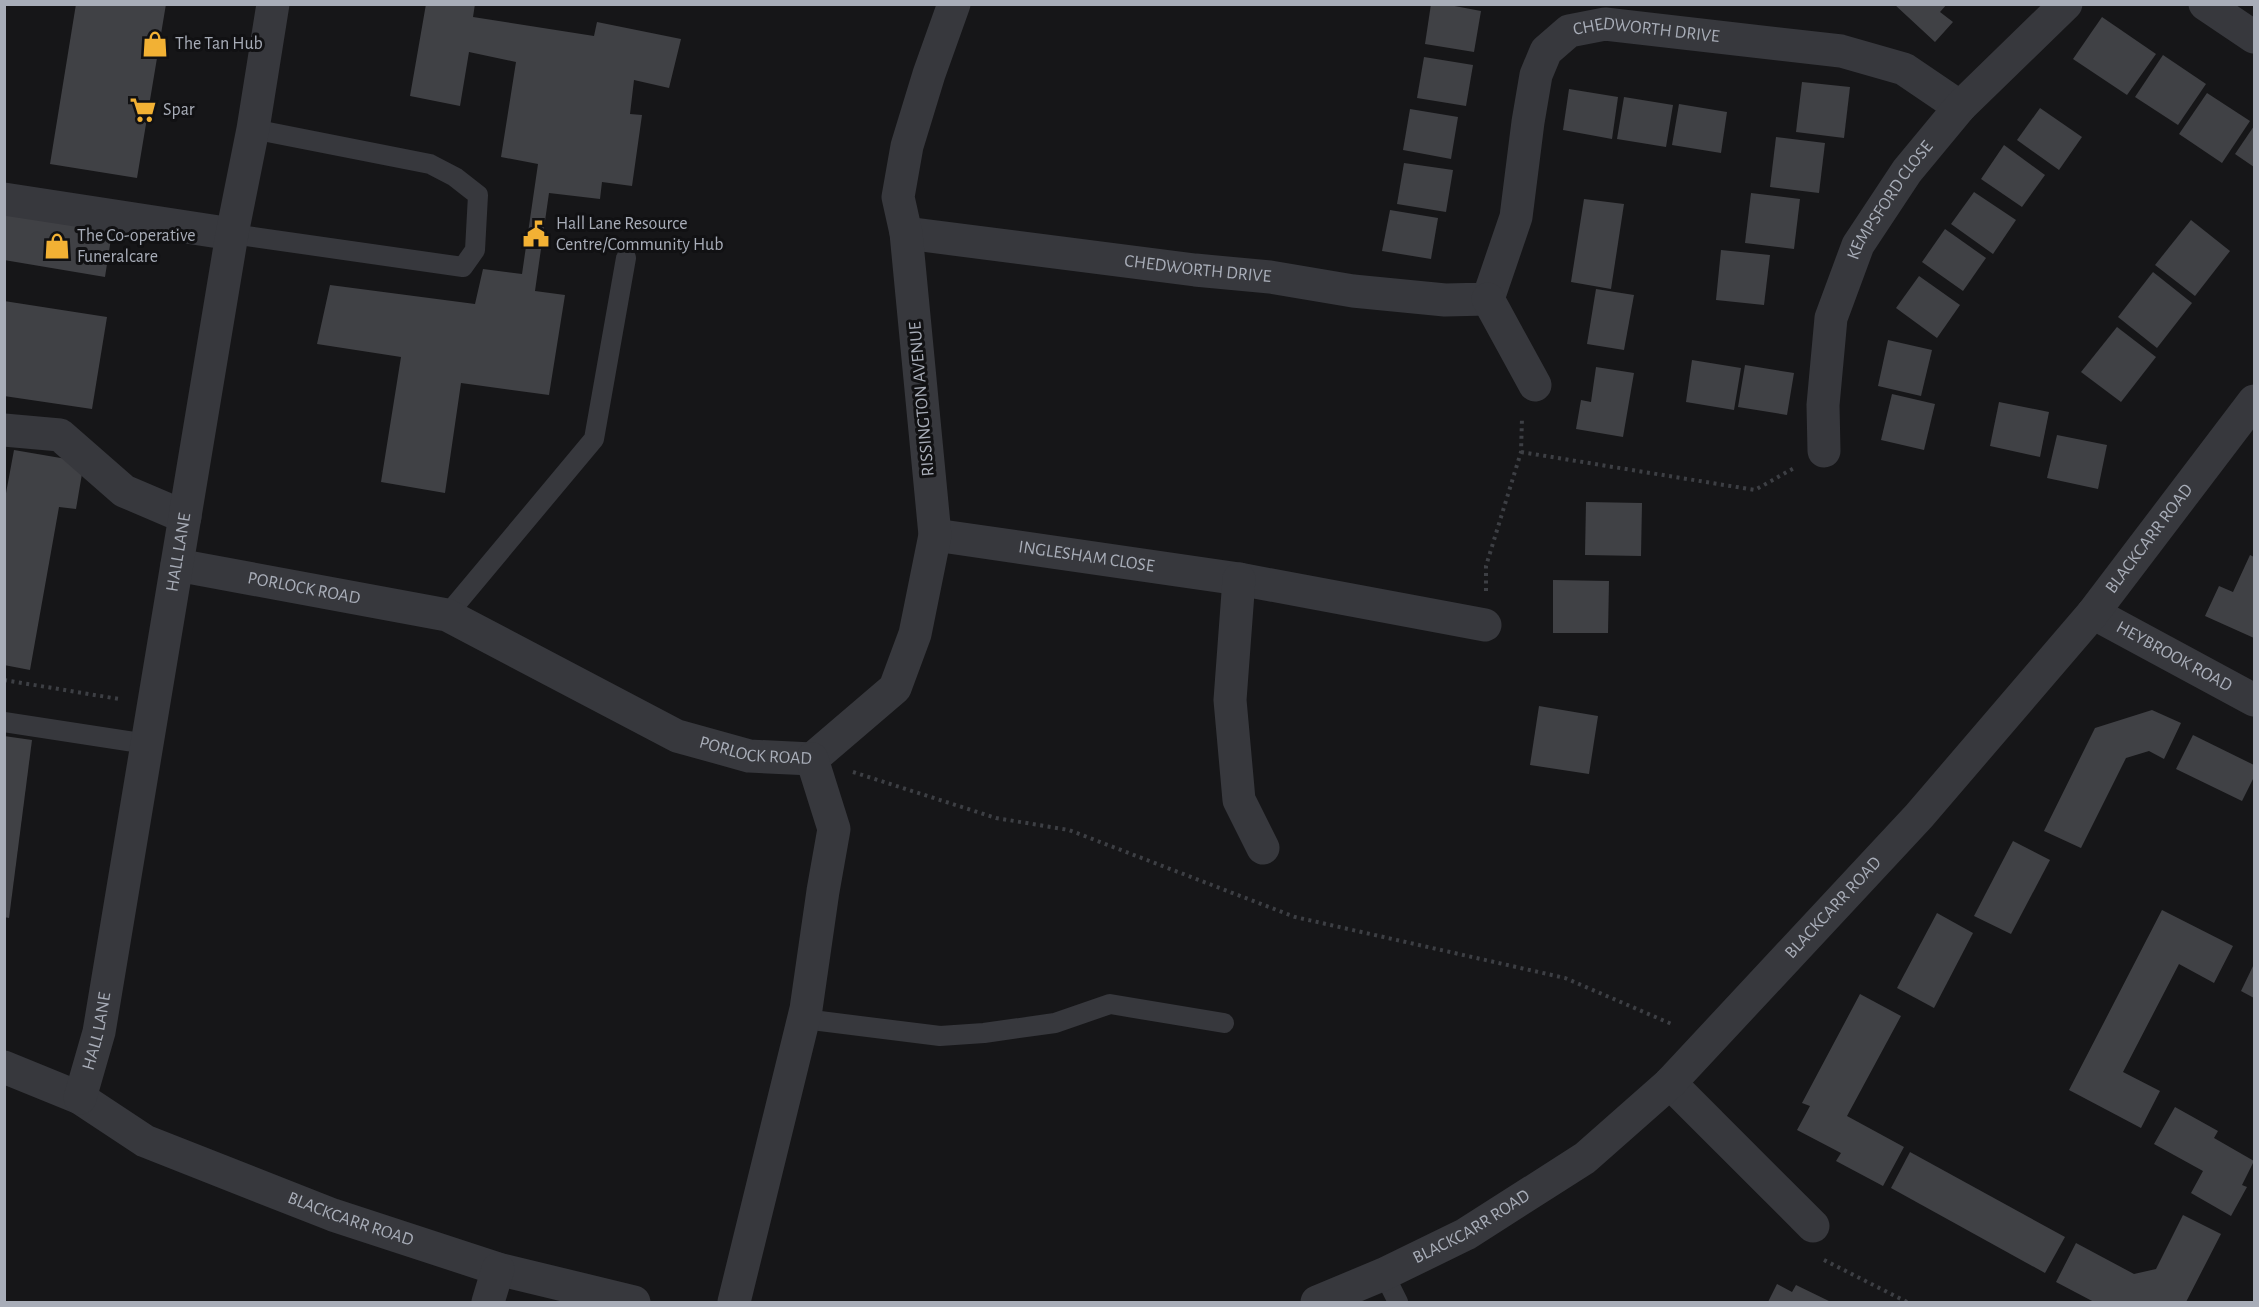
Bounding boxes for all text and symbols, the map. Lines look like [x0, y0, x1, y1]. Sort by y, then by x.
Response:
street label: CHEDWORTH DRIVE [1572, 15, 1721, 46]
shop icon: The Tan Hub [140, 29, 170, 59]
place label: The Tan Hub [175, 35, 263, 53]
supermarket icon: Spar [128, 95, 158, 125]
place label: Spar [163, 101, 195, 119]
street label: KEMPSFORD CLOSE [1844, 138, 1937, 262]
place label: Hall Lane Resource Centre/Community Hub [556, 215, 723, 254]
public building icon: Hall Lane Resource Centre/Community Hub [521, 219, 551, 249]
place label: The Co-operative Funeralcare [77, 227, 196, 266]
shop icon: The Co-operative Funeralcare [42, 231, 72, 261]
street label: CHEDWORTH DRIVE [1123, 252, 1272, 286]
street label: RISSINGTON AVENUE [906, 321, 938, 477]
street label: BLACKCARR ROAD [2102, 481, 2196, 597]
street label: HALL LANE [164, 511, 194, 593]
street label: INGLESHAM CLOSE [1017, 538, 1156, 576]
street label: PORLOCK ROAD [246, 569, 362, 608]
street label: HEYBROOK ROAD [2113, 618, 2235, 695]
street label: PORLOCK ROAD [697, 734, 812, 768]
street label: BLACKCARR ROAD [1782, 853, 1885, 962]
street label: HALL LANE [79, 991, 115, 1072]
street label: BLACKCARR ROAD [1410, 1187, 1533, 1267]
street label: BLACKCARR ROAD [285, 1189, 416, 1250]

